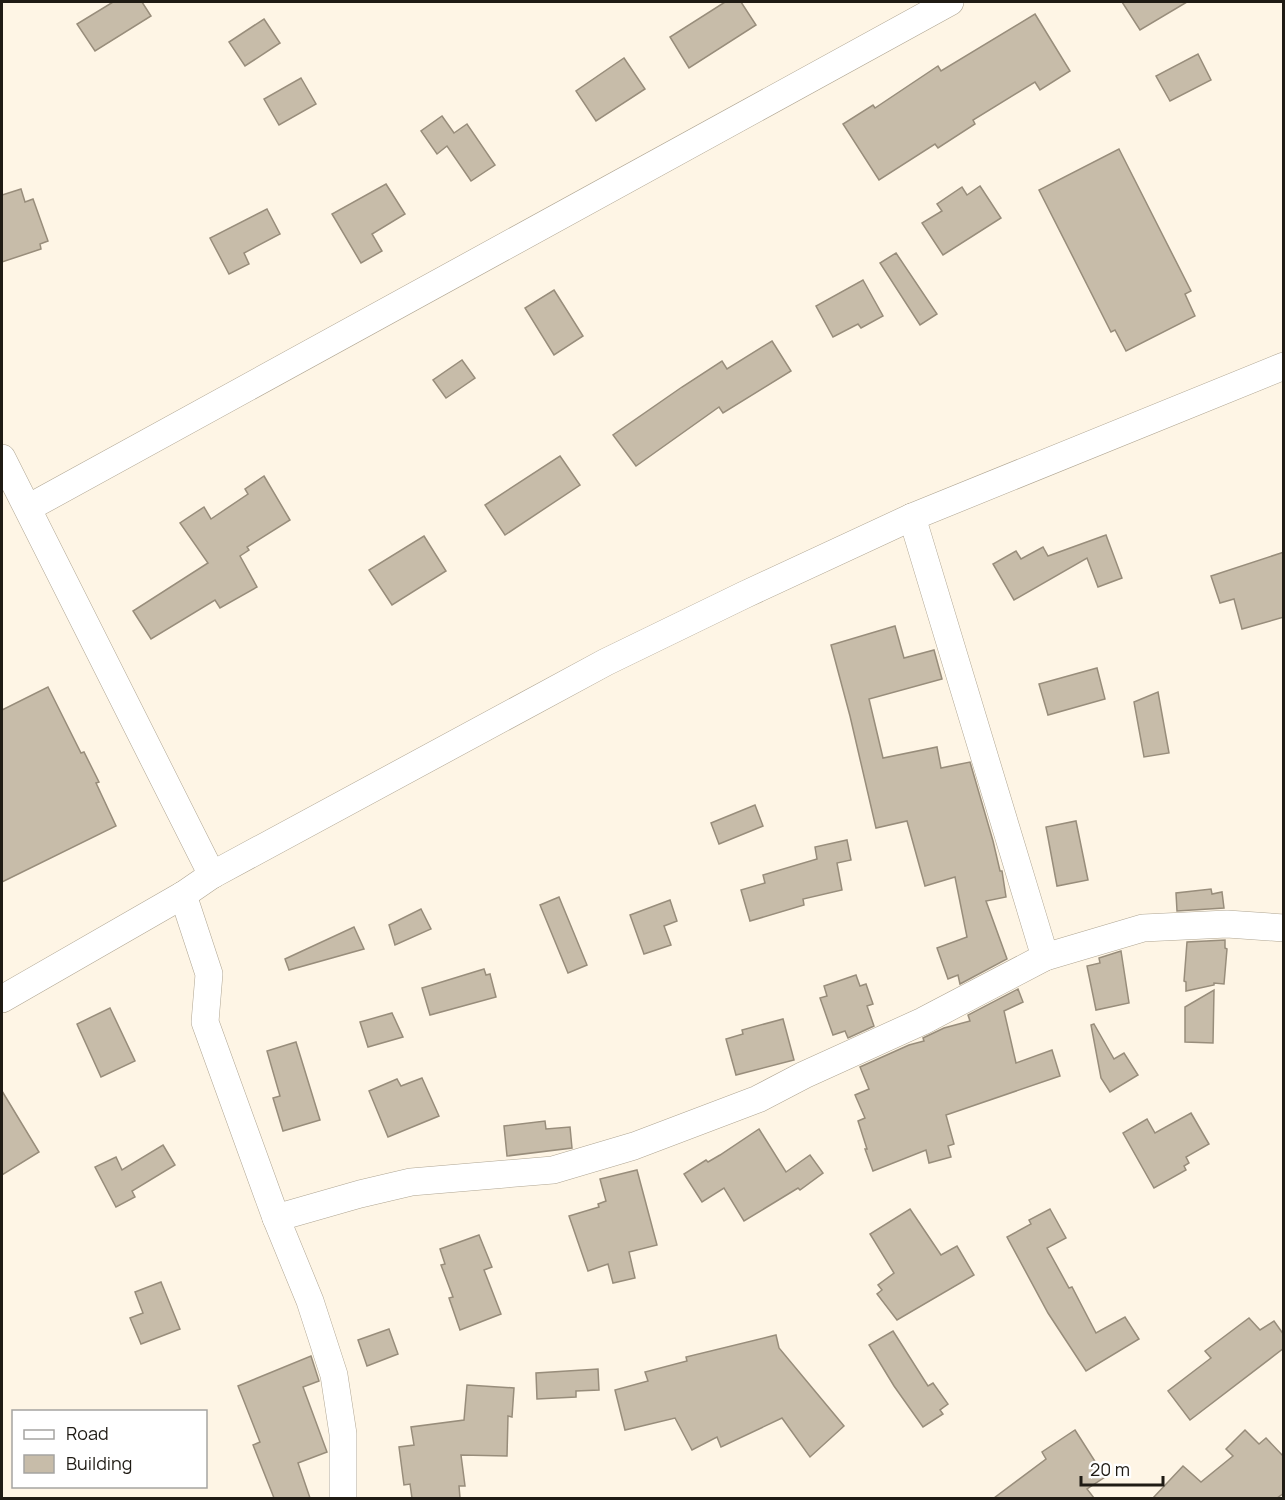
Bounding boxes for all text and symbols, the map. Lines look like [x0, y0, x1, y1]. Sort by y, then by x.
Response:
legend [12, 1410, 207, 1488]
text: Road [66, 1421, 109, 1445]
scale bar [1081, 1449, 1164, 1487]
text: Building [66, 1451, 132, 1475]
text: 20 m [1090, 1457, 1130, 1481]

